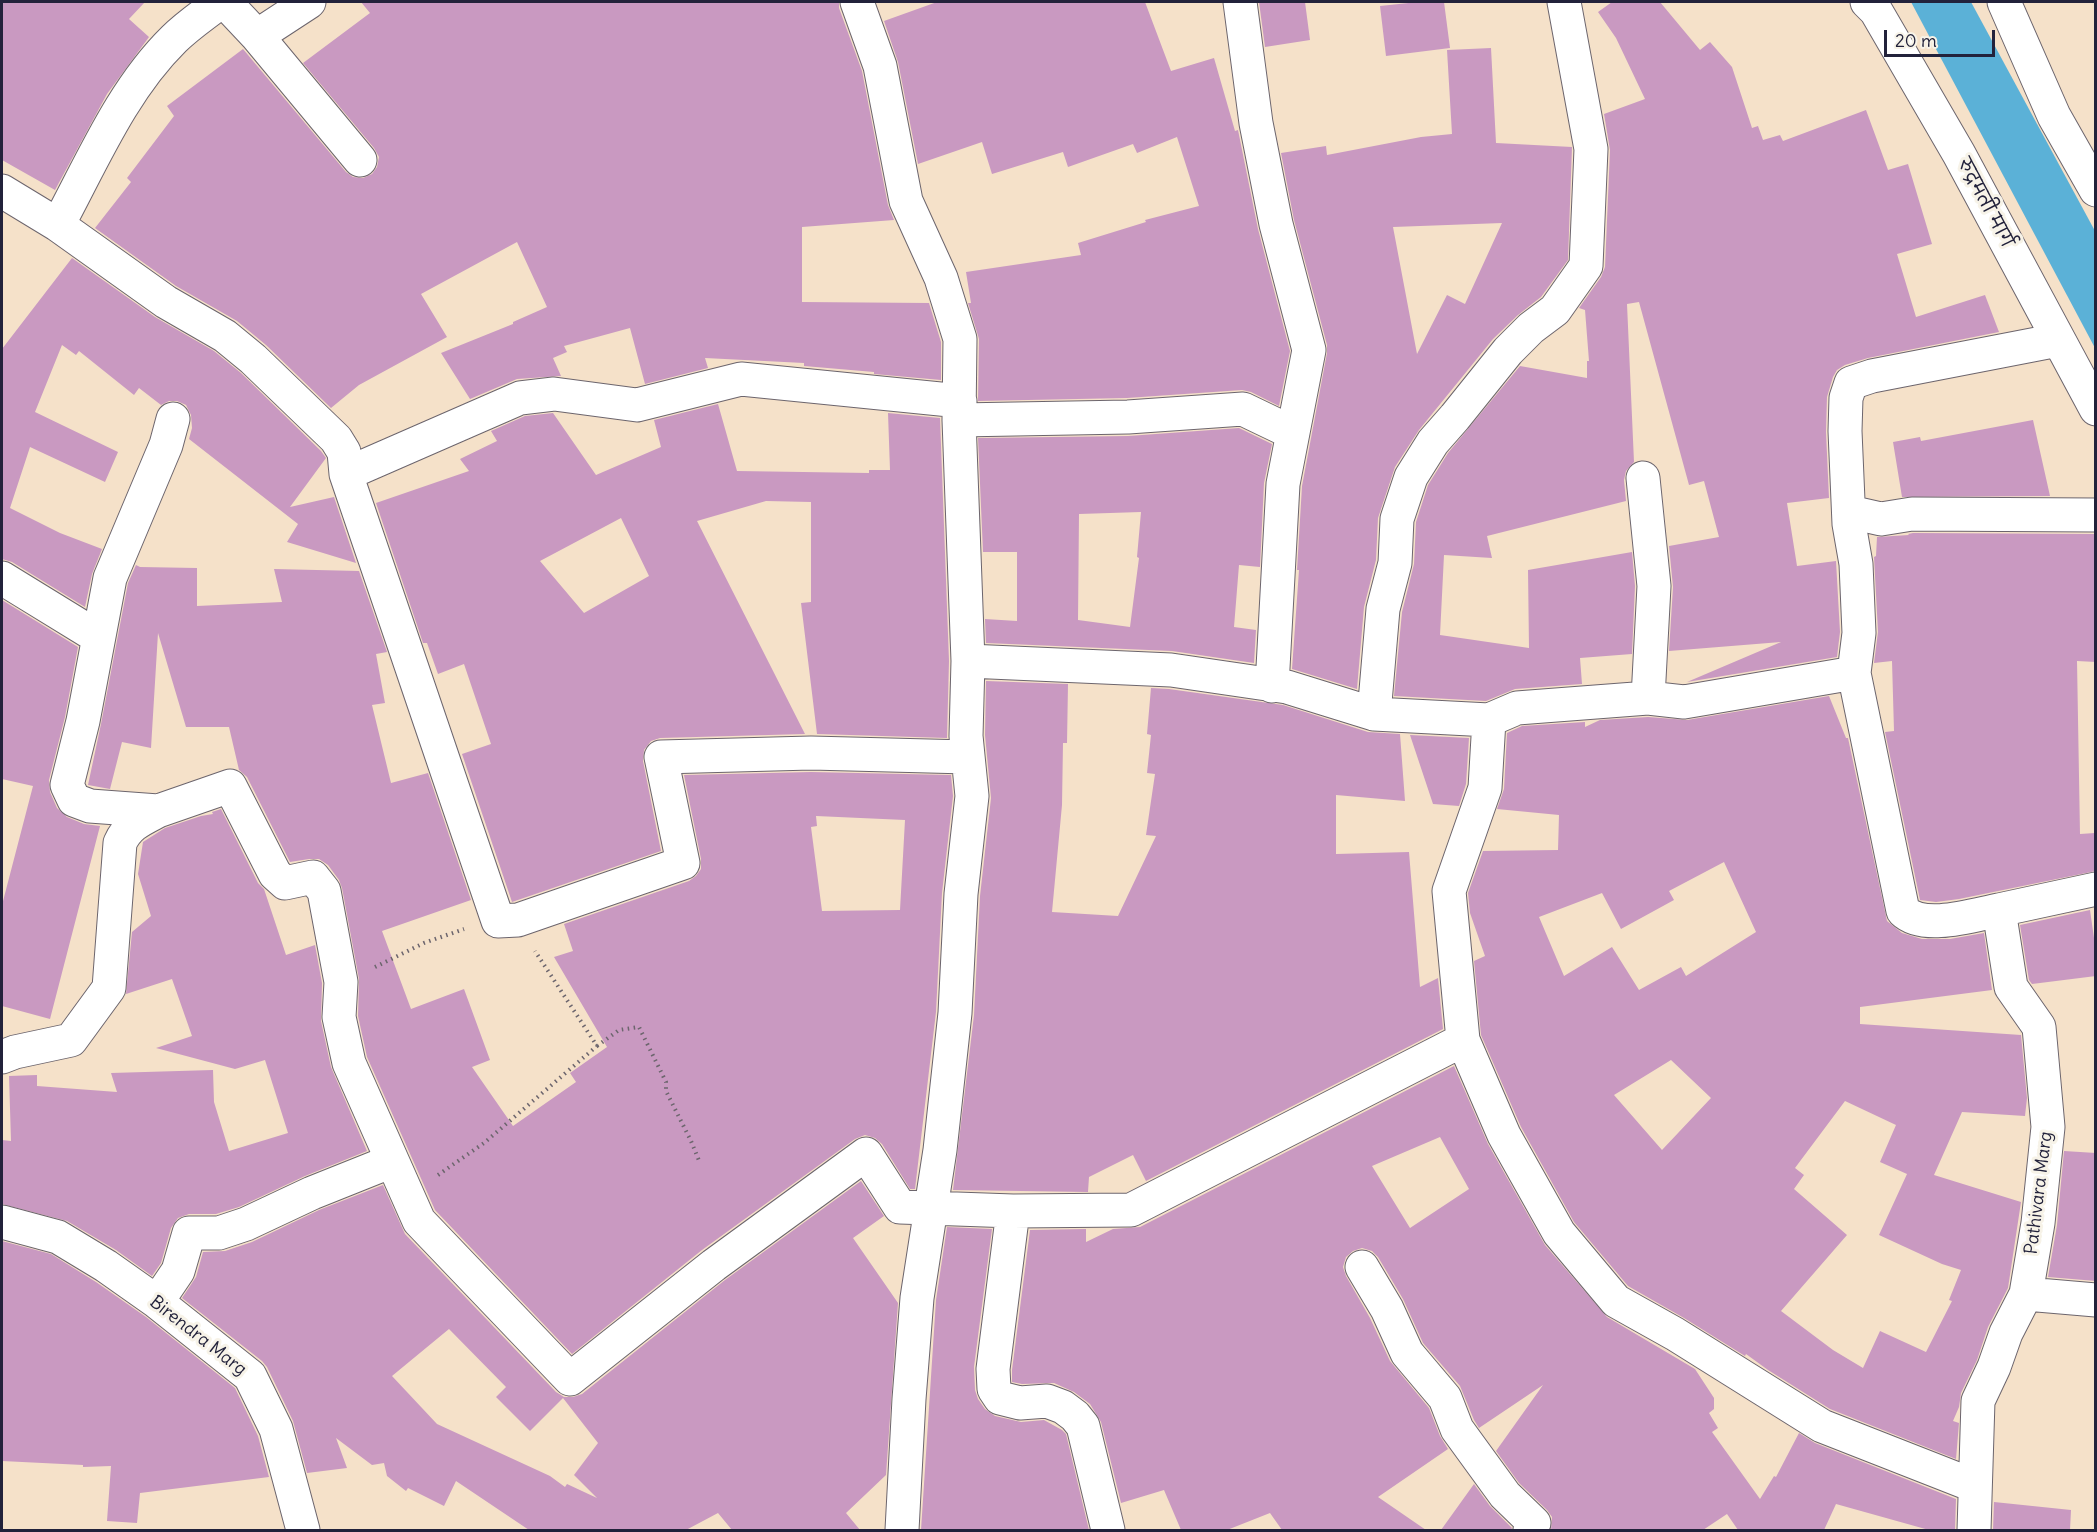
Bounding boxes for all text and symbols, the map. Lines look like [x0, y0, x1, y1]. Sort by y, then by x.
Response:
scale bar [1887, 18, 1998, 56]
text: 20 m [1895, 29, 1937, 52]
street label: रुद्रमती मार्ग [1952, 155, 2018, 251]
street label: Pathivara Marg [2021, 1130, 2057, 1256]
street label: Birendra Marg [145, 1291, 251, 1381]

